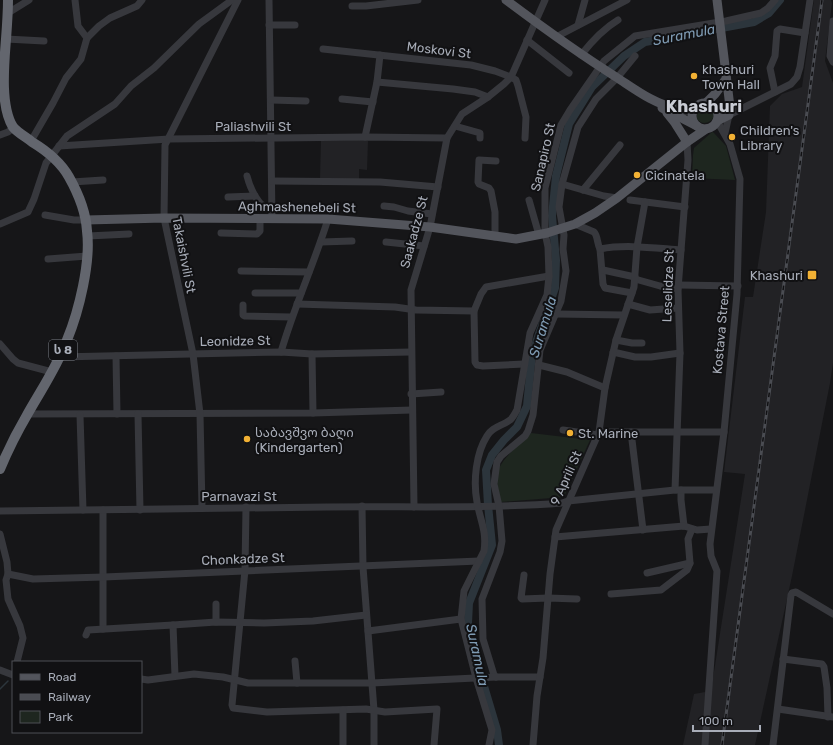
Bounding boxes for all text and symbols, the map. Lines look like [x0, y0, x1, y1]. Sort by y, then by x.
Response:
water label: Suramula [651, 21, 717, 49]
street label: Moskovi St [406, 39, 472, 61]
place label: khashuri Town Hall [702, 62, 760, 92]
marker: khashuri Town Hall [689, 71, 699, 81]
district label: Khashuri [666, 96, 742, 116]
street label: Paliashvili St [215, 119, 291, 134]
street label: Sanapiro St [528, 121, 558, 193]
place label: Children's Library [740, 123, 800, 153]
marker: Children's Library [727, 132, 737, 142]
place label: Cicinatela [645, 168, 705, 183]
marker: Cicinatela [632, 170, 642, 180]
street label: Saakadze St [397, 194, 431, 270]
street label: Aghmashenebeli St [238, 198, 356, 217]
street label: Takaishvili St [169, 215, 199, 295]
street label: Leselidze St [659, 249, 677, 323]
place label: Khashuri [750, 268, 803, 283]
marker: Khashuri [806, 269, 818, 281]
street label: Kostava Street [710, 285, 732, 375]
water label: Suramula [526, 294, 560, 360]
street label: Leonidze St [199, 333, 271, 349]
road number: ს 8 [49, 340, 77, 360]
place label: საბავშვო ბაღი (Kindergarten) [255, 425, 354, 456]
place label: St. Marine [578, 426, 638, 441]
marker: St. Marine [565, 428, 575, 438]
marker: საბავშვო ბაღი (Kindergarten) [242, 434, 252, 444]
street label: 9 Aprili St [547, 449, 585, 507]
street label: Parnavazi St [201, 489, 277, 504]
street label: Chonkadze St [201, 550, 285, 568]
water label: Suramula [462, 622, 492, 688]
legend [12, 661, 142, 733]
text: Road [48, 670, 76, 684]
text: Railway [48, 690, 91, 704]
scale bar [693, 707, 760, 733]
text: Park [48, 710, 74, 724]
text: 100 m [699, 714, 733, 728]

